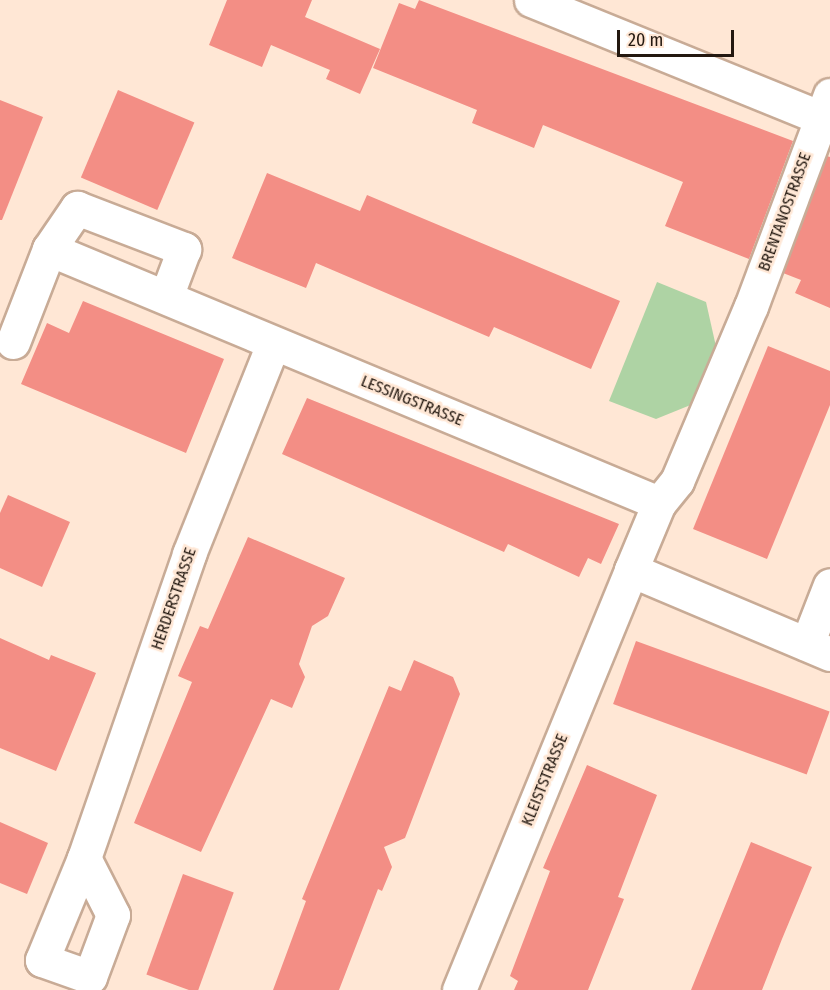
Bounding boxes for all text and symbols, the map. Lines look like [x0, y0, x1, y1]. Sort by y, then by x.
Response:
scale bar [620, 18, 737, 56]
text: 20 m [628, 29, 663, 51]
street label: BRENTANOSTRASSE [755, 150, 815, 274]
street label: LESSINGSTRASSE [358, 372, 466, 430]
street label: HERDERSTRASSE [148, 545, 200, 653]
street label: KLEISTSTRASSE [518, 731, 572, 829]

